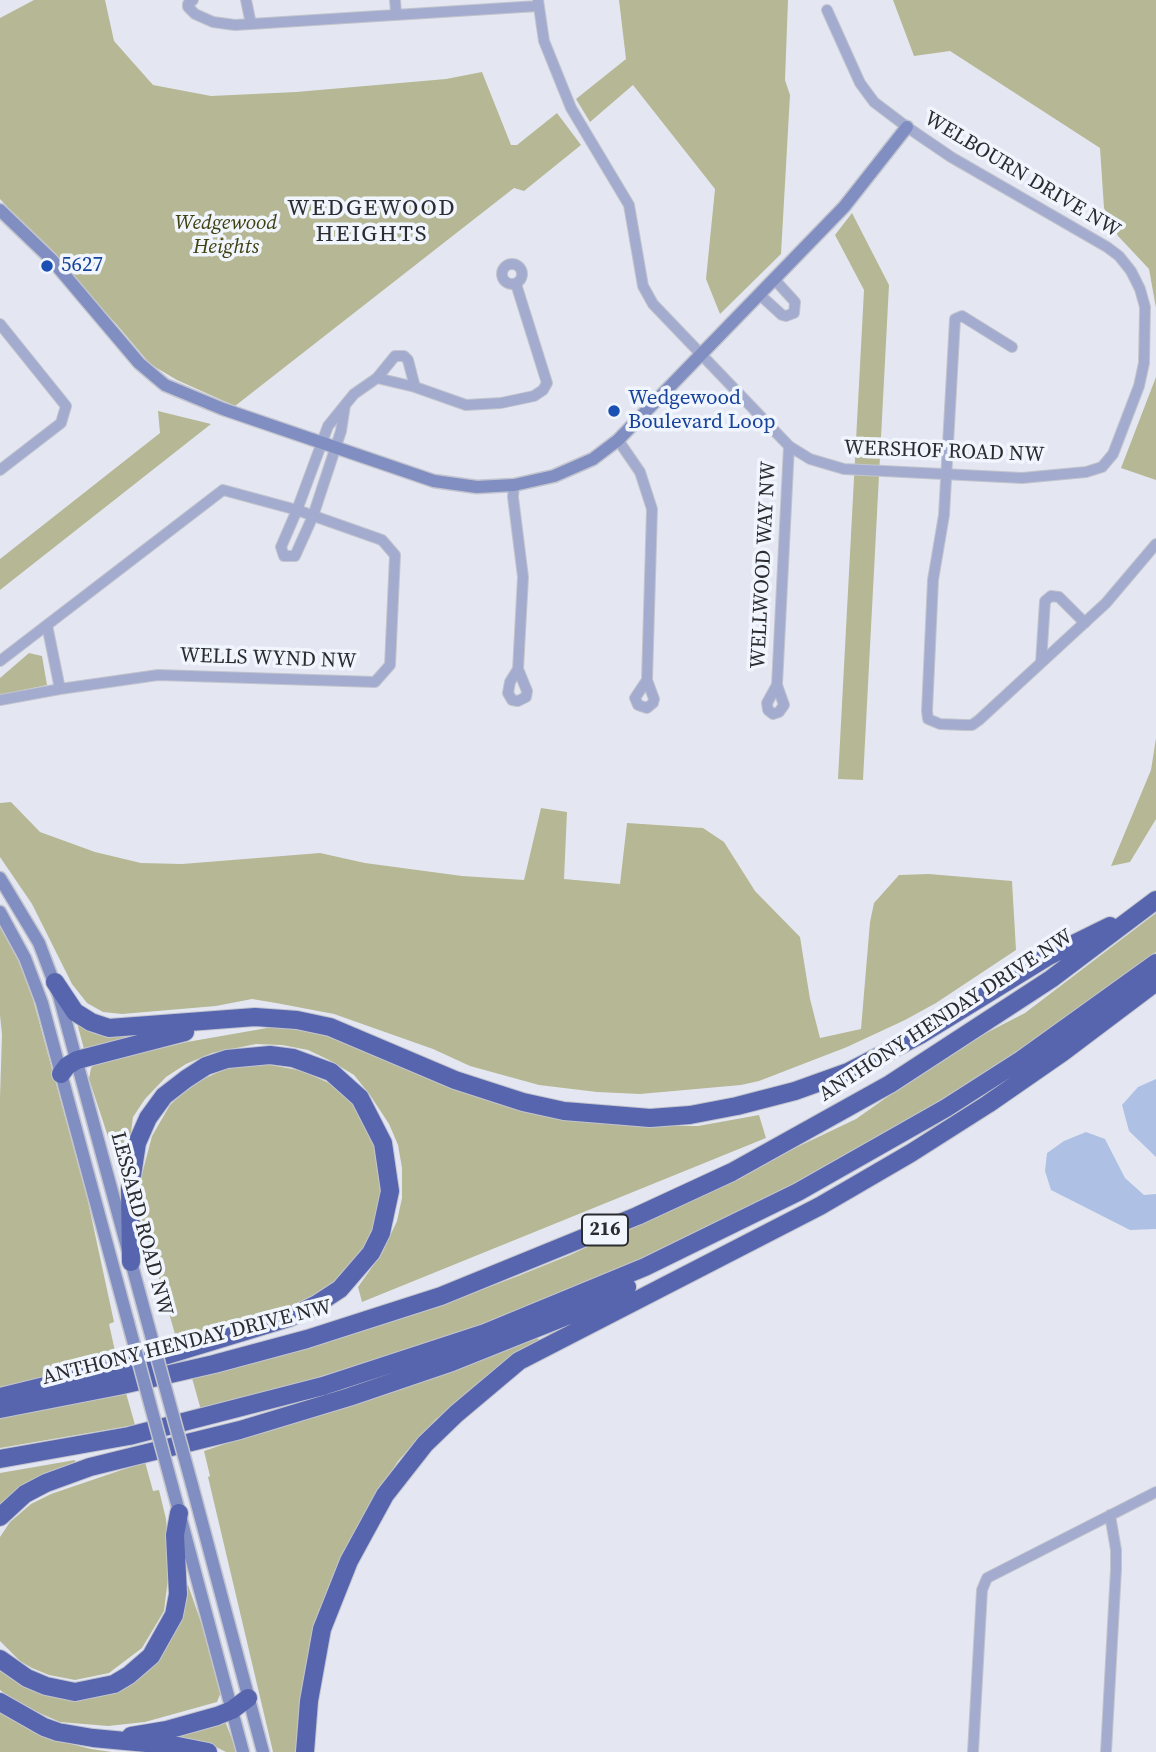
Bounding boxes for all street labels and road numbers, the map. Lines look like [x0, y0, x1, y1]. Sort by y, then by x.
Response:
street label: WELBOURN DRIVE NW [919, 106, 1125, 244]
street label: WERSHOF ROAD NW [843, 436, 1045, 468]
street label: WELLWOOD WAY NW [746, 461, 782, 669]
street label: WELLS WYND NW [179, 643, 357, 675]
street label: ANTHONY HENDAY DRIVE NW [814, 924, 1078, 1108]
street label: LESSARD ROAD NW [104, 1129, 178, 1319]
road number: 216 [582, 1214, 628, 1246]
street label: ANTHONY HENDAY DRIVE NW [40, 1295, 334, 1391]

